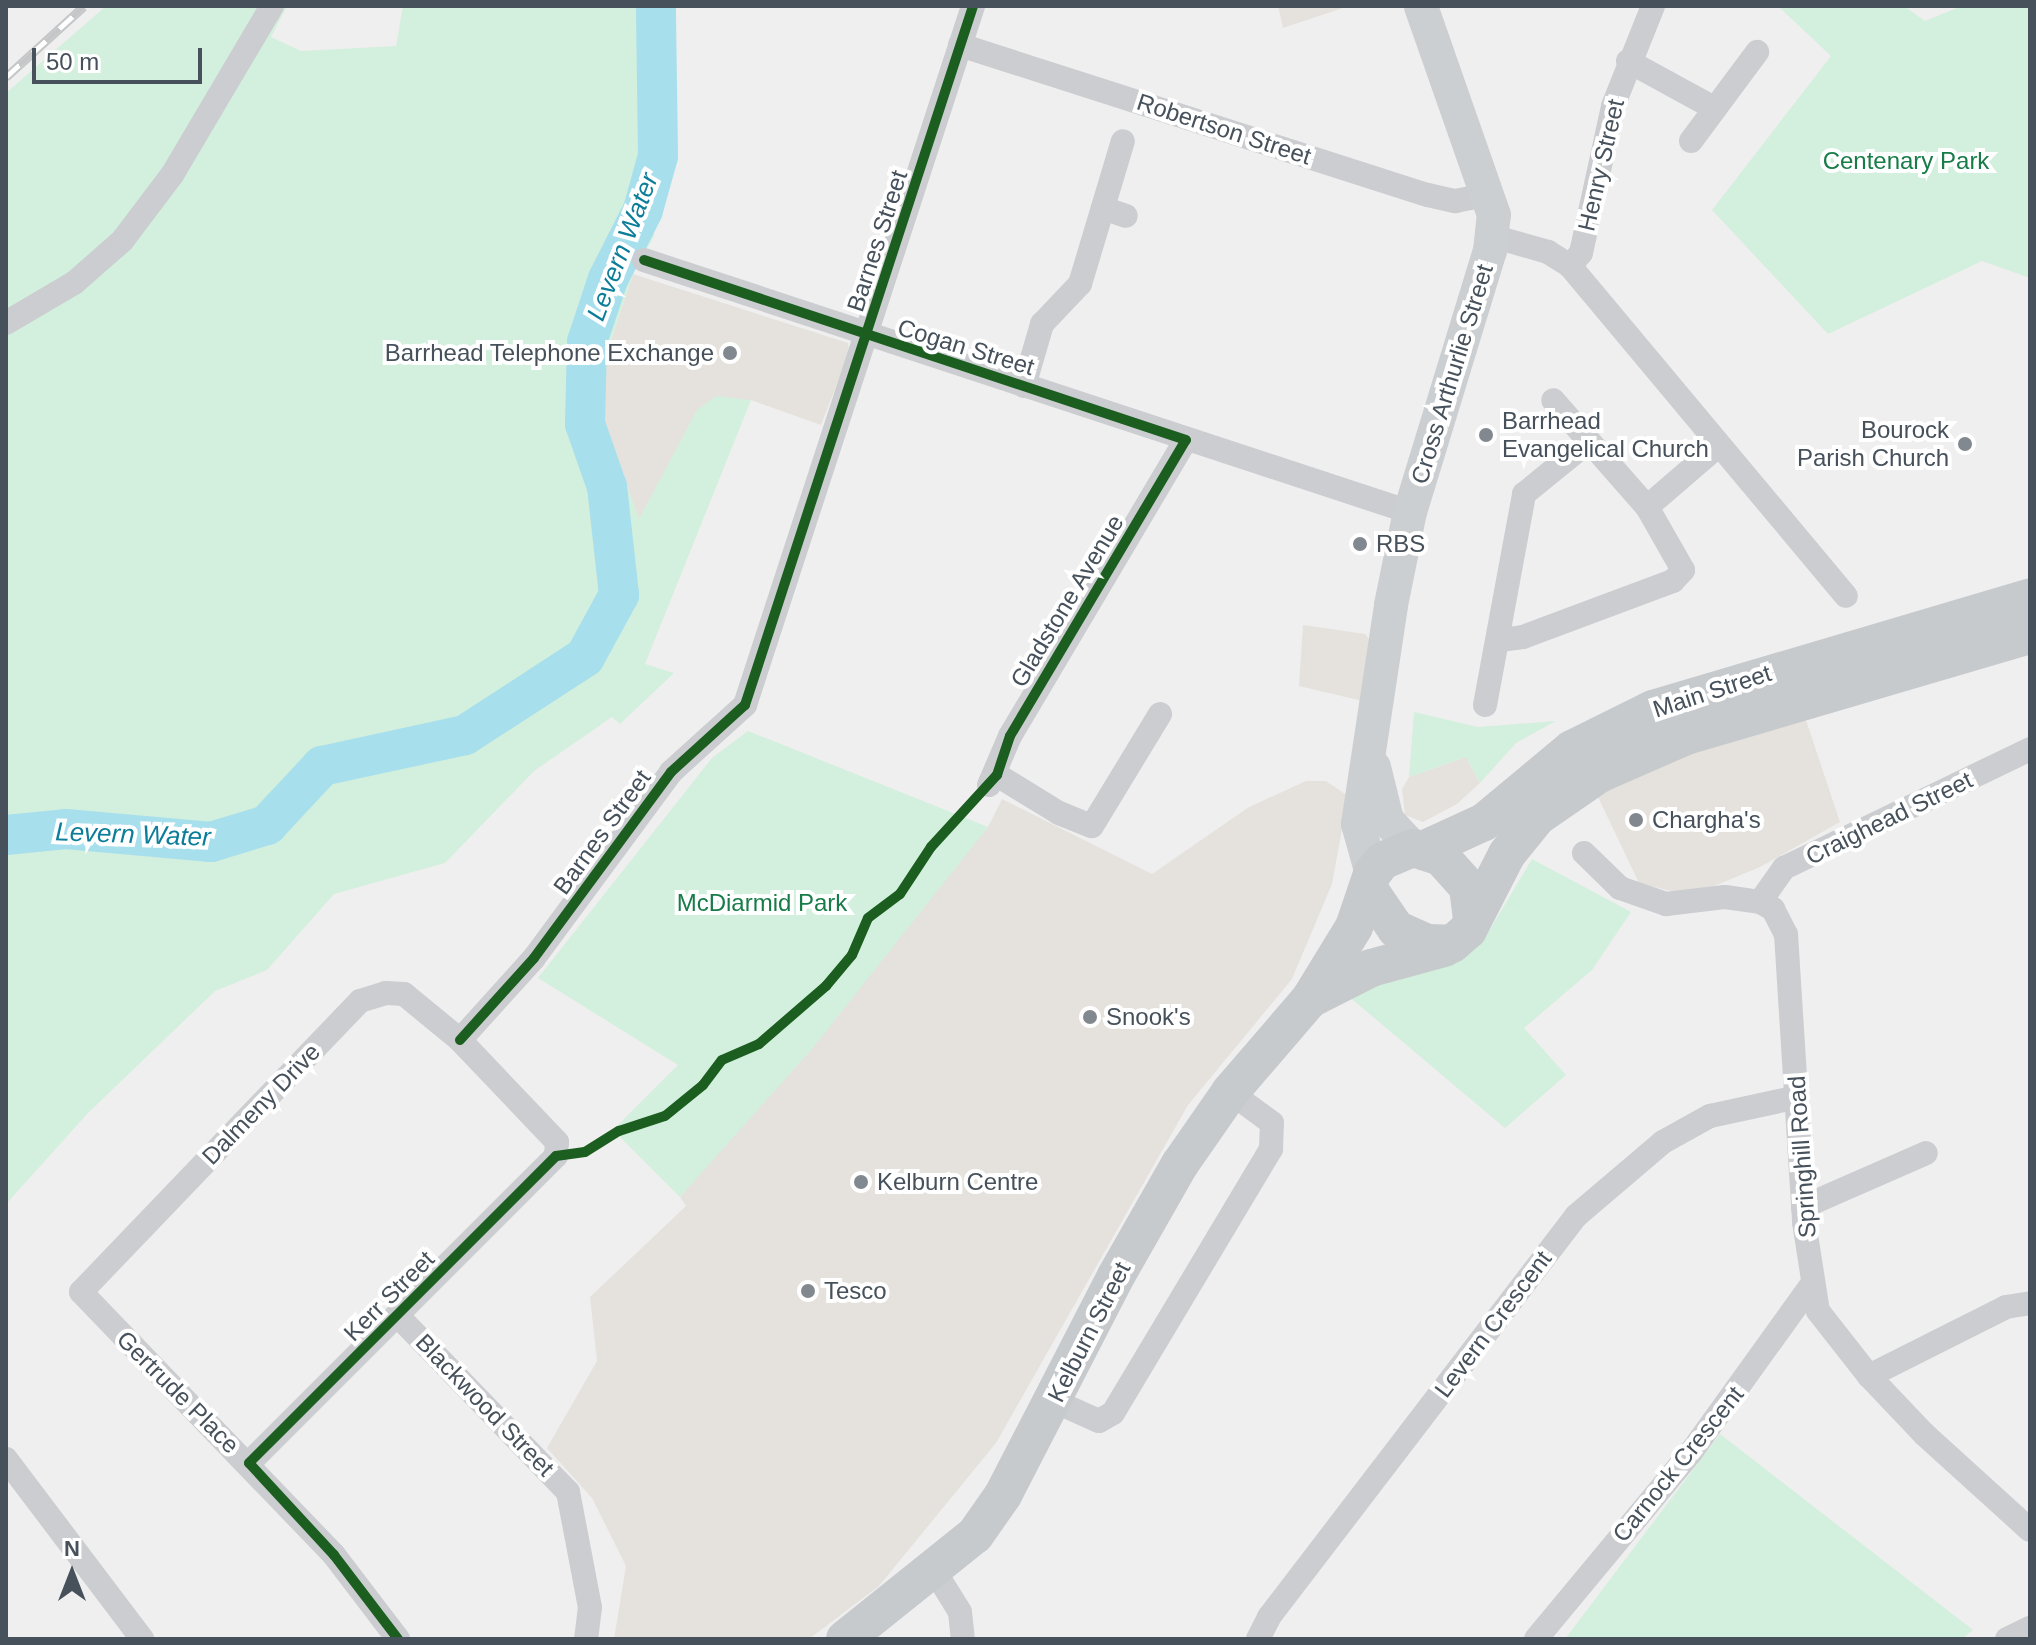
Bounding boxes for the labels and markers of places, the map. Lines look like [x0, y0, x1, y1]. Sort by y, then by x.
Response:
place label: Barrhead Telephone Exchange [384, 339, 714, 367]
marker: Barrhead Telephone Exchange [721, 344, 739, 362]
place label: Barrhead Evangelical Church [1502, 407, 1709, 463]
place label: Bourock Parish Church [1797, 416, 1949, 472]
marker: Barrhead Evangelical Church [1477, 426, 1495, 444]
marker: Bourock Parish Church [1956, 435, 1974, 453]
place label: RBS [1376, 530, 1425, 558]
marker: RBS [1351, 535, 1369, 553]
place label: Chargha's [1652, 806, 1761, 834]
marker: Chargha's [1627, 811, 1645, 829]
place label: Snook's [1106, 1003, 1191, 1031]
marker: Snook's [1081, 1008, 1099, 1026]
place label: Kelburn Centre [877, 1168, 1038, 1196]
marker: Kelburn Centre [852, 1173, 870, 1191]
place label: Tesco [824, 1277, 887, 1305]
marker: Tesco [799, 1282, 817, 1300]

